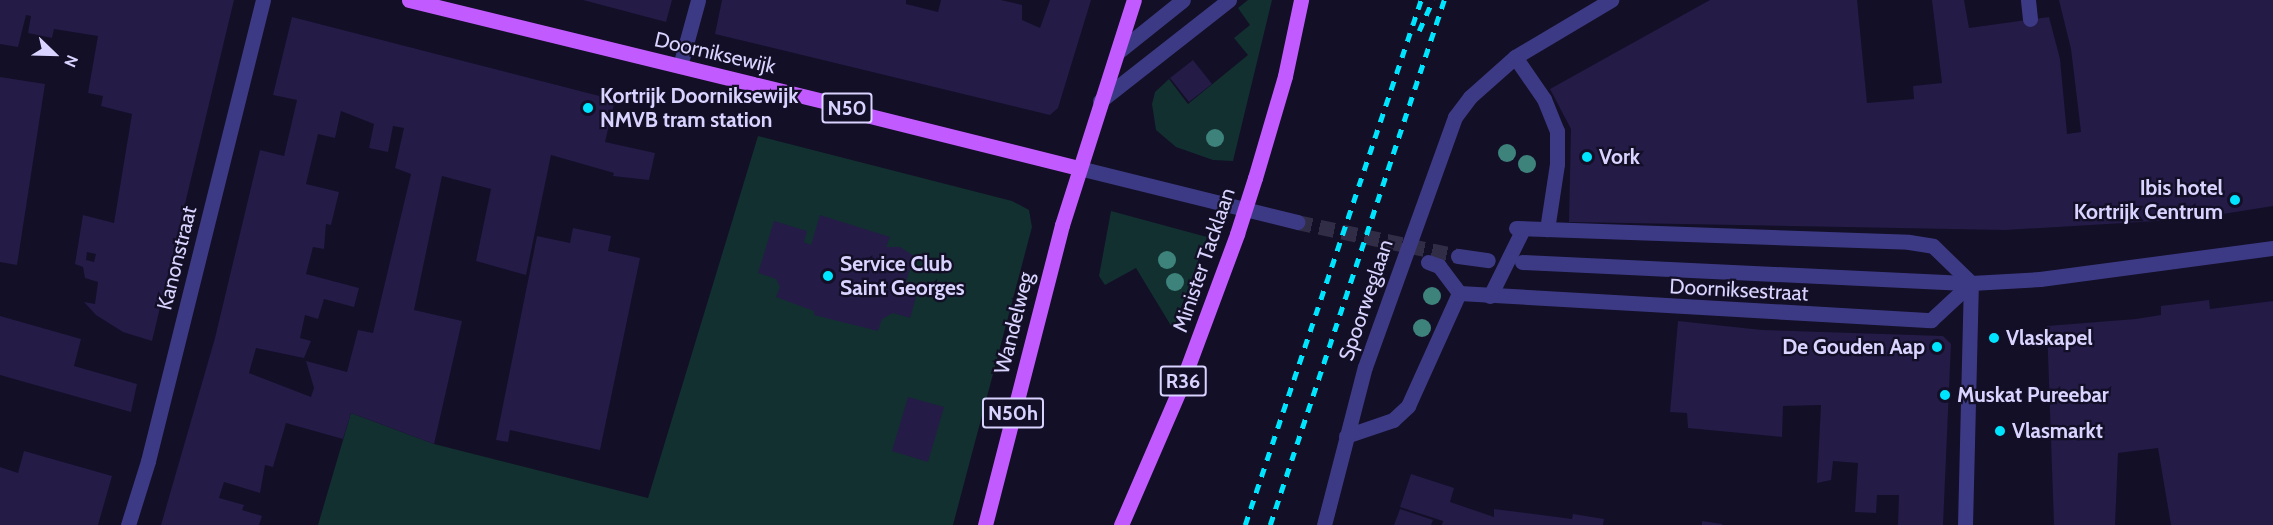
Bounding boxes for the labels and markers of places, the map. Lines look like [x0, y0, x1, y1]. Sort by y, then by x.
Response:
place label: Kortrijk Doorniksewijk NMVB tram station [600, 83, 798, 133]
marker: Kortrijk Doorniksewijk NMVB tram station [581, 101, 595, 115]
place label: Vork [1599, 144, 1640, 170]
marker: Vork [1580, 150, 1594, 164]
place label: Ibis hotel Kortrijk Centrum [2074, 175, 2223, 225]
marker: Ibis hotel Kortrijk Centrum [2228, 193, 2242, 207]
place label: Service Club Saint Georges [840, 251, 965, 301]
marker: Service Club Saint Georges [821, 269, 835, 283]
place label: Vlaskapel [2006, 325, 2093, 351]
marker: Vlaskapel [1987, 331, 2001, 345]
place label: De Gouden Aap [1782, 334, 1925, 360]
marker: De Gouden Aap [1930, 340, 1944, 354]
place label: Muskat Pureebar [1957, 382, 2109, 408]
marker: Muskat Pureebar [1938, 388, 1952, 402]
place label: Vlasmarkt [2012, 418, 2103, 444]
marker: Vlasmarkt [1993, 424, 2007, 438]

